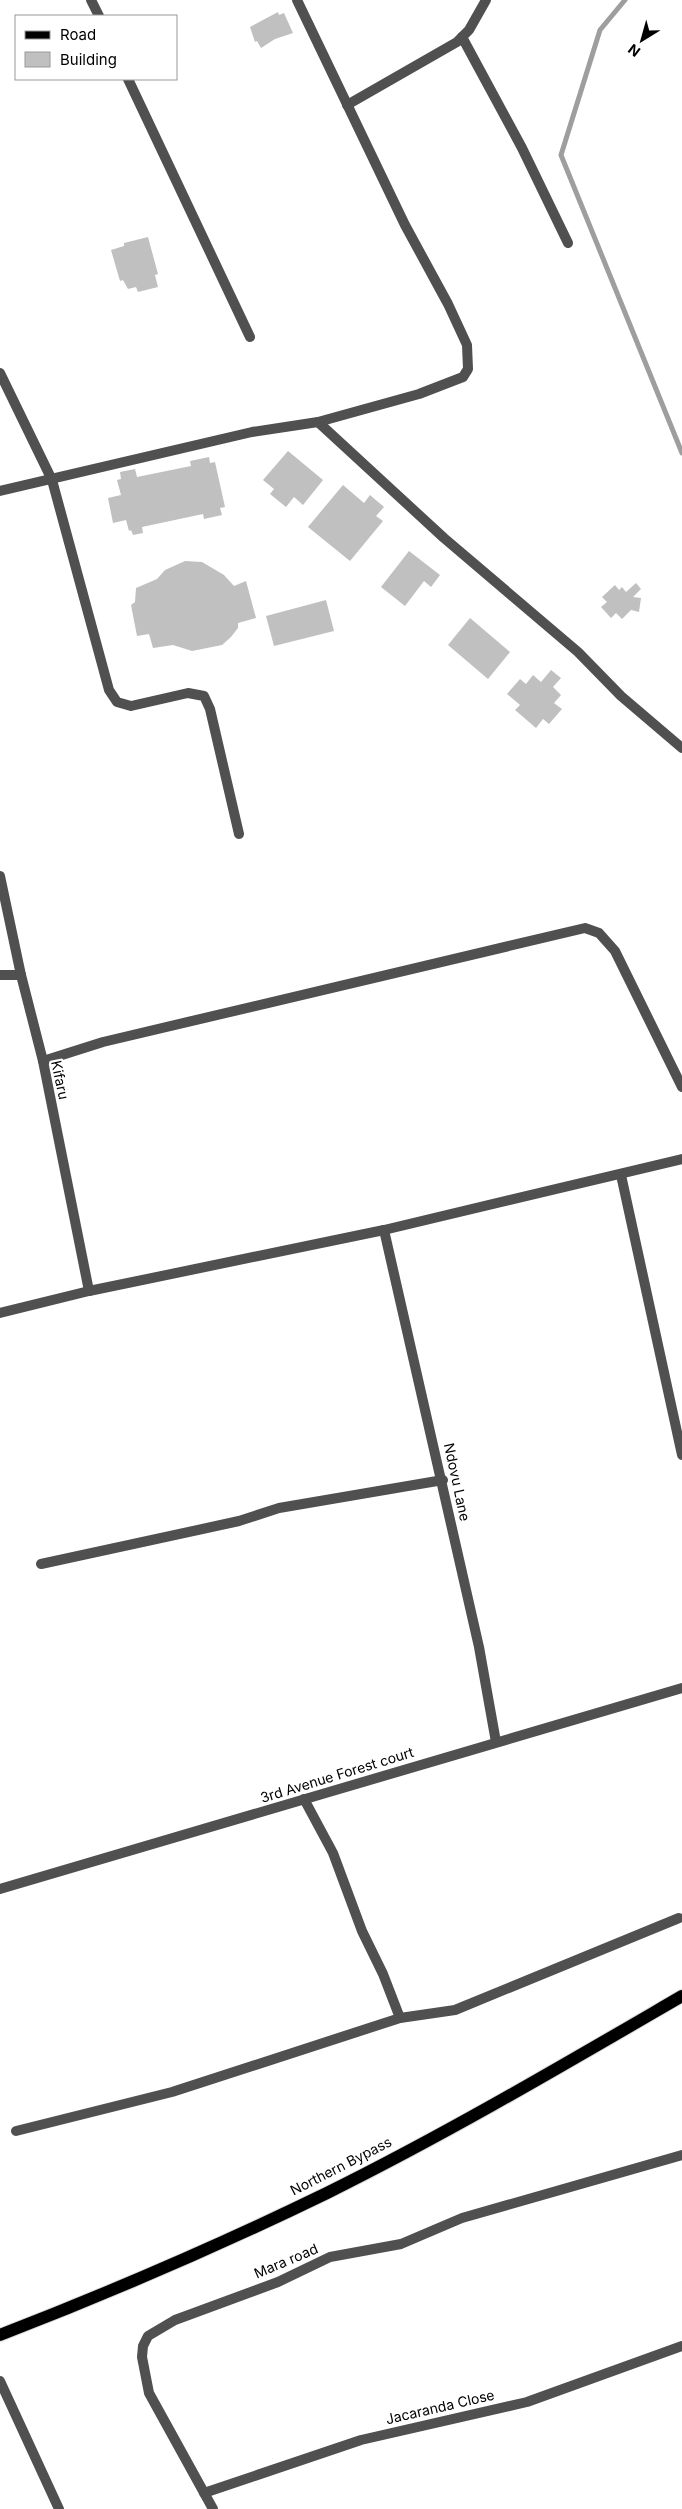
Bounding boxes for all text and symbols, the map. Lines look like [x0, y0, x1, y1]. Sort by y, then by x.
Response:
legend [15, 15, 178, 80]
north arrow [617, 15, 667, 65]
text: Road [60, 25, 96, 44]
text: N [624, 41, 643, 61]
text: Building [60, 50, 117, 69]
street label: Kifaru [48, 1059, 73, 1101]
street label: Ndovu Lane [441, 1441, 474, 1523]
street label: 3rd Avenue Forest court [258, 1743, 416, 1806]
street label: Northern Bypass [287, 2133, 394, 2198]
street label: Mara road [251, 2240, 320, 2282]
street label: Jacaranda Close [384, 2386, 496, 2427]

